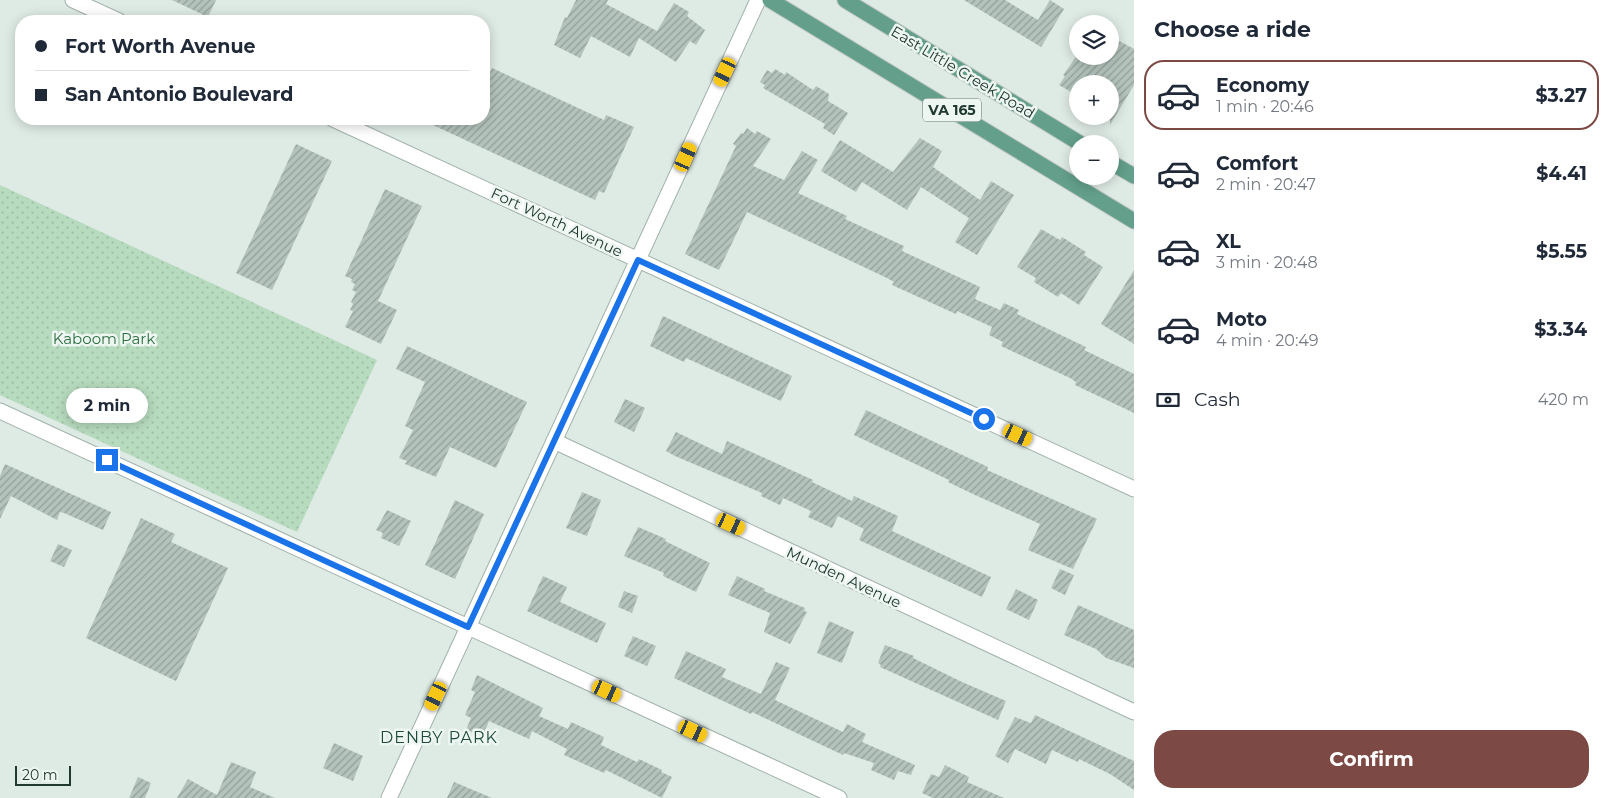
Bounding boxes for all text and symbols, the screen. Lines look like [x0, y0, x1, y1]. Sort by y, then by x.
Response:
map controls [1069, 15, 1119, 185]
button: layers [1069, 15, 1119, 65]
text: Choose a ride [1154, 16, 1311, 43]
street label: East Little Creek Road [888, 21, 1038, 123]
text: Fort Worth Avenue [65, 35, 255, 58]
car [711, 55, 738, 89]
icon: car [1156, 73, 1201, 118]
text: Economy [1216, 74, 1309, 97]
button: + [1069, 75, 1119, 125]
text: San Antonio Boulevard [65, 83, 294, 106]
text: $3.27 [1536, 84, 1587, 107]
text: 1 min · 20:46 [1216, 97, 1314, 116]
road number: VA 165 [923, 98, 981, 122]
button: − [1069, 135, 1119, 185]
car [673, 140, 698, 174]
icon: car [1156, 151, 1201, 196]
text: Comfort [1216, 152, 1298, 175]
text: $4.41 [1536, 162, 1587, 185]
text: 2 min · 20:47 [1216, 175, 1316, 194]
street label: Fort Worth Avenue [488, 183, 626, 261]
icon: car [1156, 229, 1201, 274]
text: XL [1216, 230, 1241, 253]
text: $5.55 [1536, 240, 1587, 263]
text: 3 min · 20:48 [1216, 253, 1318, 272]
icon: car [1156, 307, 1201, 352]
text: Moto [1216, 308, 1267, 331]
text: $3.34 [1534, 318, 1587, 341]
park label: Kaboom Park [53, 329, 155, 348]
text: 4 min · 20:49 [1216, 331, 1319, 350]
icon: cash [1154, 386, 1182, 414]
callout: 2 min [66, 388, 148, 422]
text: Cash [1194, 388, 1241, 411]
text: 420 m [1538, 390, 1589, 409]
text: 2 min [84, 396, 130, 415]
route start [973, 408, 995, 430]
car [1001, 422, 1034, 448]
route end [96, 449, 118, 471]
car [714, 511, 747, 537]
street label: Munden Avenue [784, 542, 904, 612]
car [590, 678, 623, 704]
car [422, 679, 449, 713]
car [676, 718, 709, 744]
district label: DENBY PARK [380, 728, 498, 747]
button: Confirm [1154, 730, 1589, 788]
scale bar [15, 763, 71, 786]
text: 20 m [22, 766, 58, 784]

